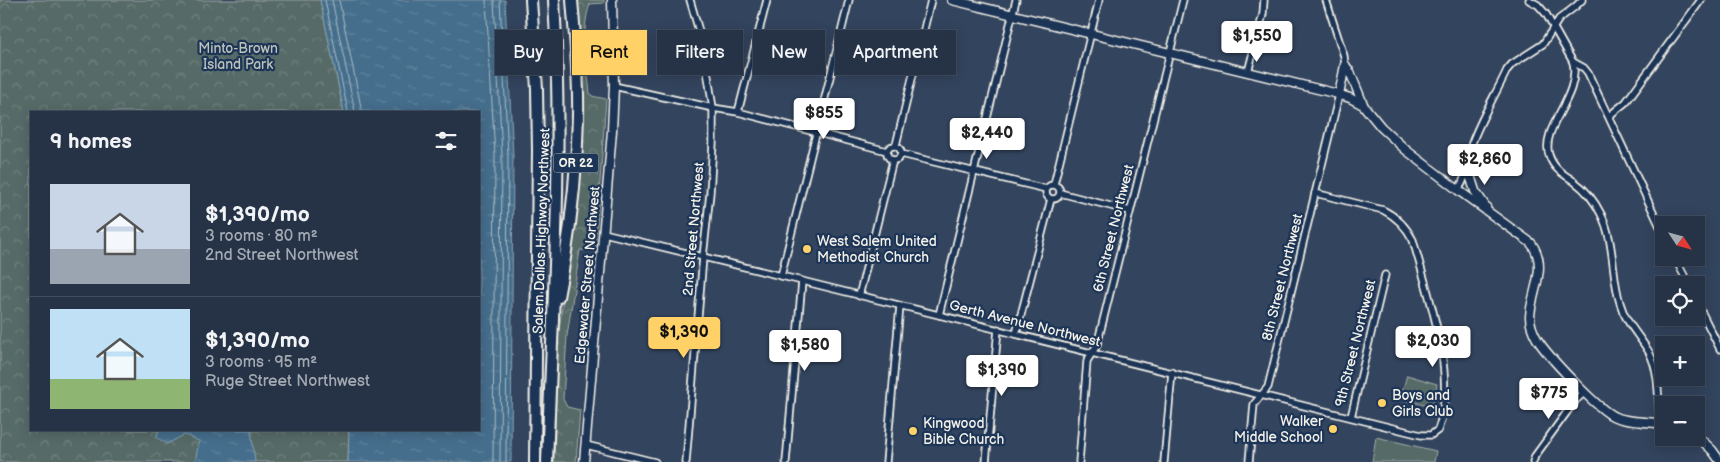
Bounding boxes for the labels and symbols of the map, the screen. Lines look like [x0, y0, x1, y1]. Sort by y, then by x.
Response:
pin: $1,550 [1216, 20, 1298, 63]
park label: Minto-Brown Island Park [198, 40, 278, 73]
pin: $855 [794, 98, 854, 140]
pin: $2,440 [946, 118, 1028, 160]
street label: Salem Dallas Highway Northwest [529, 127, 554, 334]
pin: $2,860 [1444, 144, 1526, 186]
road number: OR 22 [554, 154, 598, 172]
street label: 2nd Street Northwest [679, 161, 708, 297]
street label: 6th Street Northwest [1089, 162, 1138, 294]
street label: Edgewater Street Northwest [571, 185, 604, 365]
street label: 8th Street Northwest [1258, 211, 1307, 342]
north arrow [1655, 216, 1705, 266]
place label: West Salem United Methodist Church [817, 233, 937, 266]
marker: West Salem United Methodist Church [801, 243, 813, 255]
street label: 9th Street Northwest [1331, 277, 1380, 408]
street label: Gerth Avenue Northwest [948, 296, 1103, 351]
pin: $1,390 [643, 316, 725, 359]
pin: $2,030 [1392, 326, 1474, 368]
pin: $1,580 [764, 330, 846, 372]
pin: $1,390 [961, 354, 1043, 397]
pin: $775 [1519, 378, 1579, 420]
place label: Boys and Girls Club [1392, 387, 1454, 420]
marker: Boys and Girls Club [1376, 397, 1388, 409]
place label: Walker Middle School [1234, 413, 1324, 446]
place label: Kingwood Bible Church [923, 415, 1004, 448]
marker: Walker Middle School [1327, 423, 1339, 435]
marker: Kingwood Bible Church [907, 425, 919, 437]

